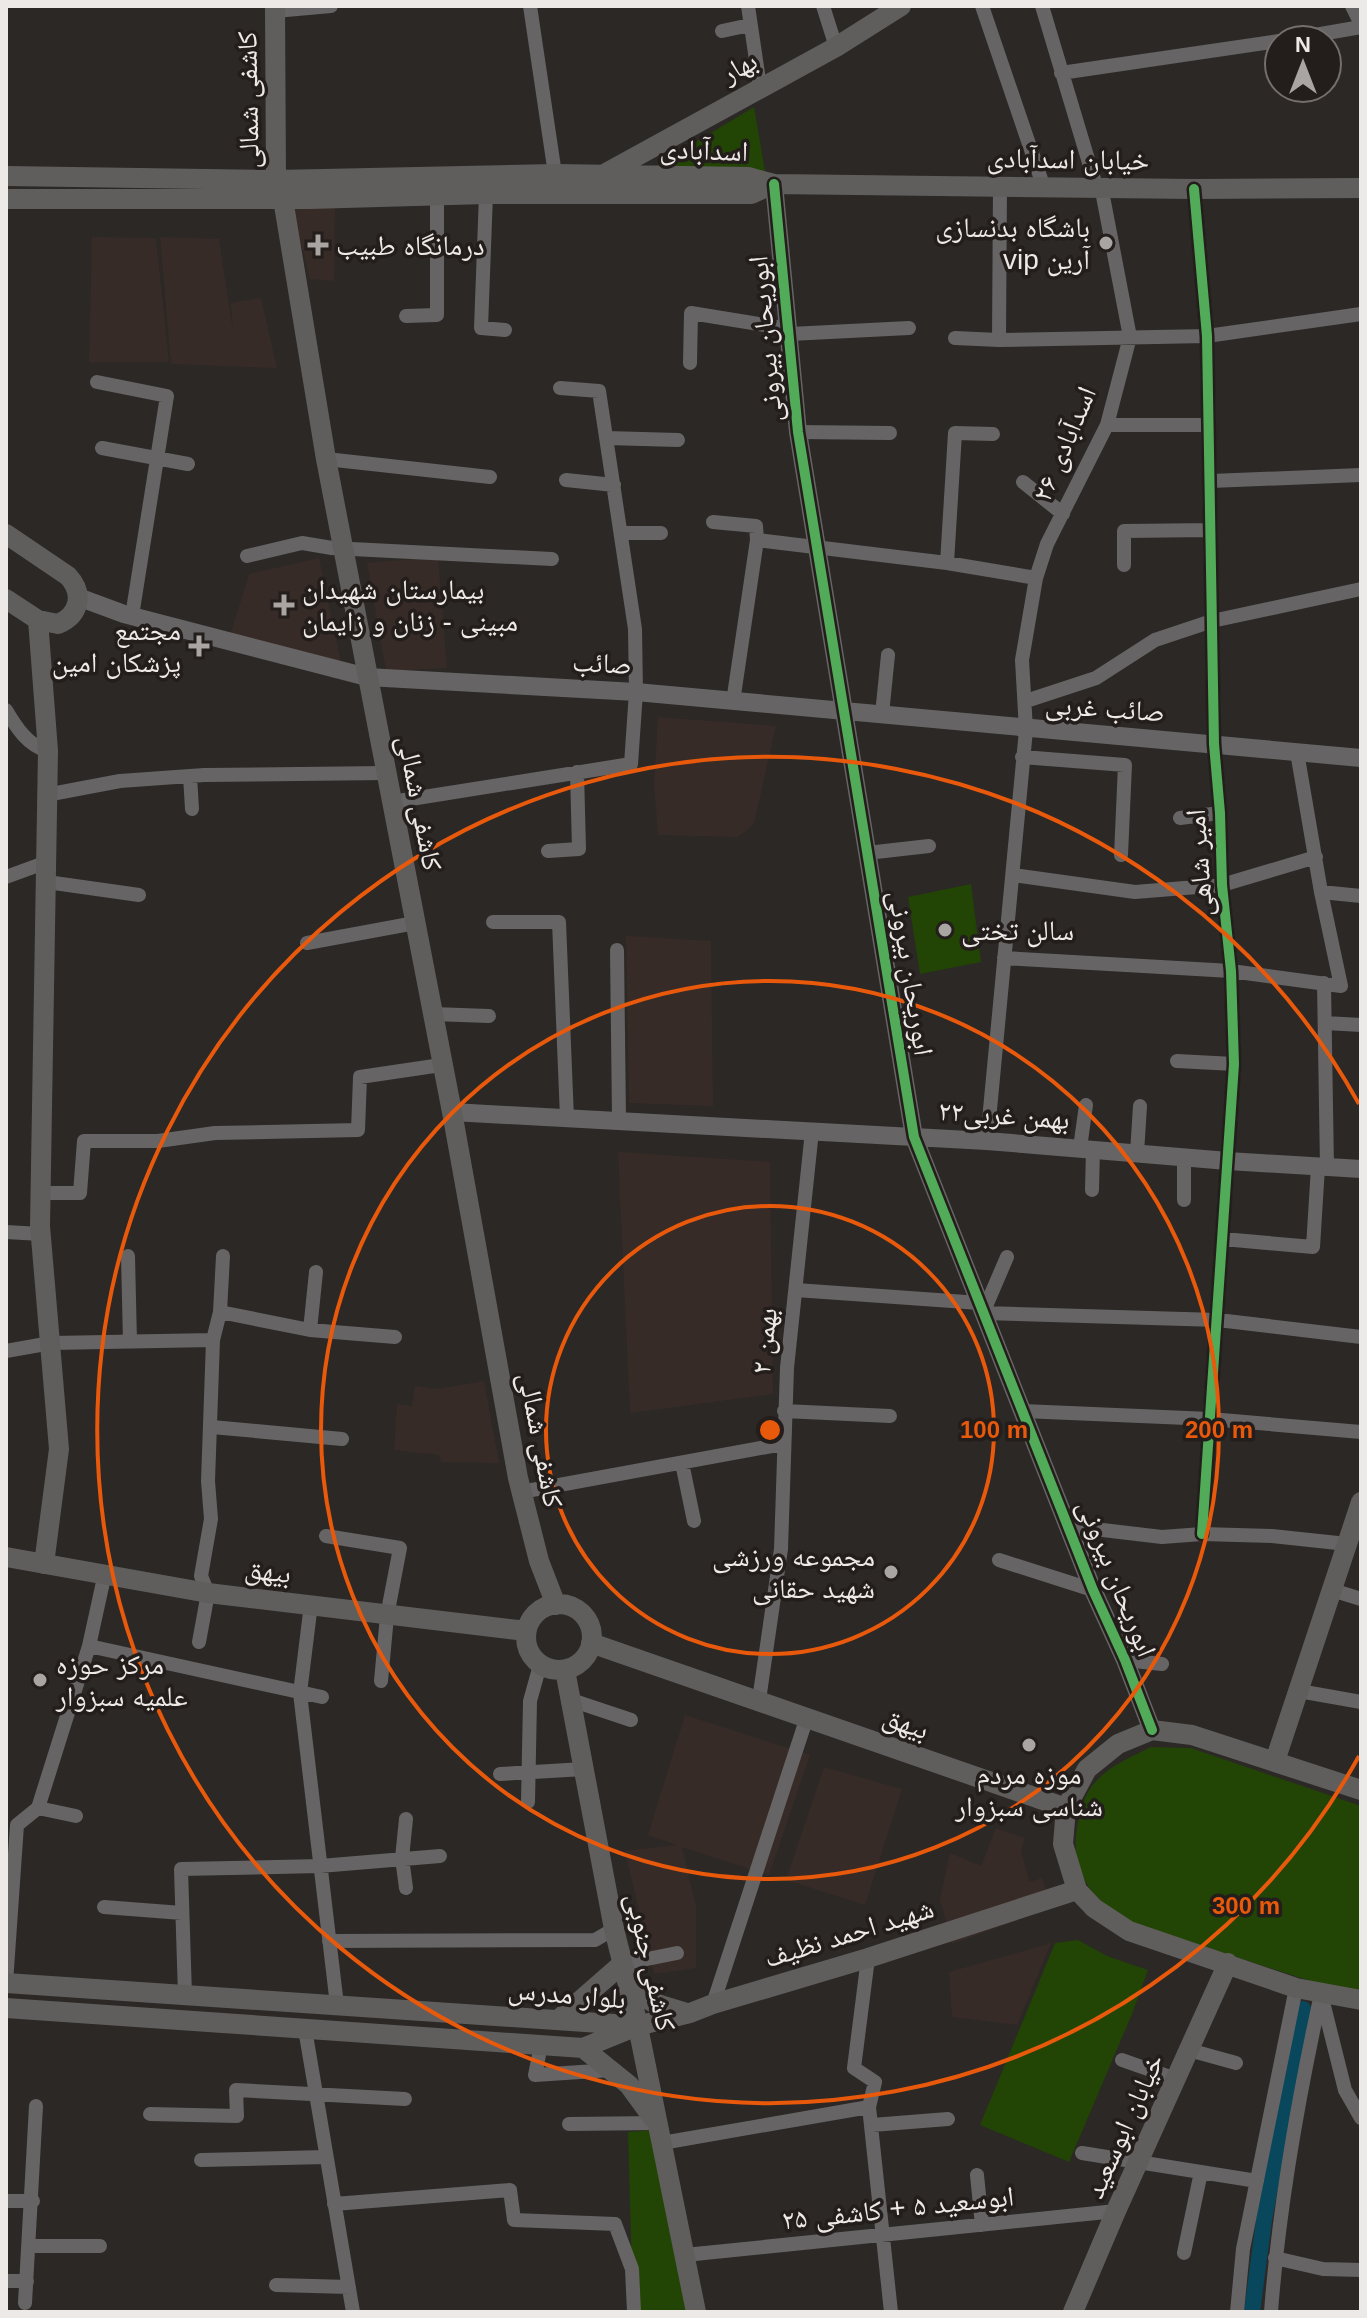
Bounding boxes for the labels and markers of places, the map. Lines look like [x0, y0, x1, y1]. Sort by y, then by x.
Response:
place label: باشگاه بدنسازی vip آرین [935, 212, 1091, 277]
place label: درمانگاه طبیب [336, 230, 485, 261]
marker: درمانگاه طبیب [307, 234, 329, 256]
marker: باشگاه بدنسازی vip آرین [1097, 234, 1115, 252]
place label: بیمارستان شهیدان مبینی - زنان و زایمان [302, 574, 518, 639]
marker: بیمارستان شهیدان مبینی - زنان و زایمان [273, 594, 295, 616]
place label: مجتمع پزشکان امین [52, 615, 181, 680]
marker: مجتمع پزشکان امین [188, 635, 210, 657]
place label: سالن تختی [961, 915, 1074, 948]
marker: سالن تختی [936, 921, 954, 939]
centre of rings [756, 1416, 784, 1444]
place label: مجموعه ورزشی شهید حقانی [712, 1541, 875, 1606]
marker: مجموعه ورزشی شهید حقانی [882, 1563, 900, 1581]
place label: مرکز حوزه علمیه سبزوار [55, 1649, 188, 1712]
marker: مرکز حوزه علمیه سبزوار [31, 1671, 49, 1689]
marker: موزه مردم شناسی سبزوار [1020, 1736, 1038, 1754]
place label: موزه مردم شناسی سبزوار [954, 1759, 1103, 1824]

